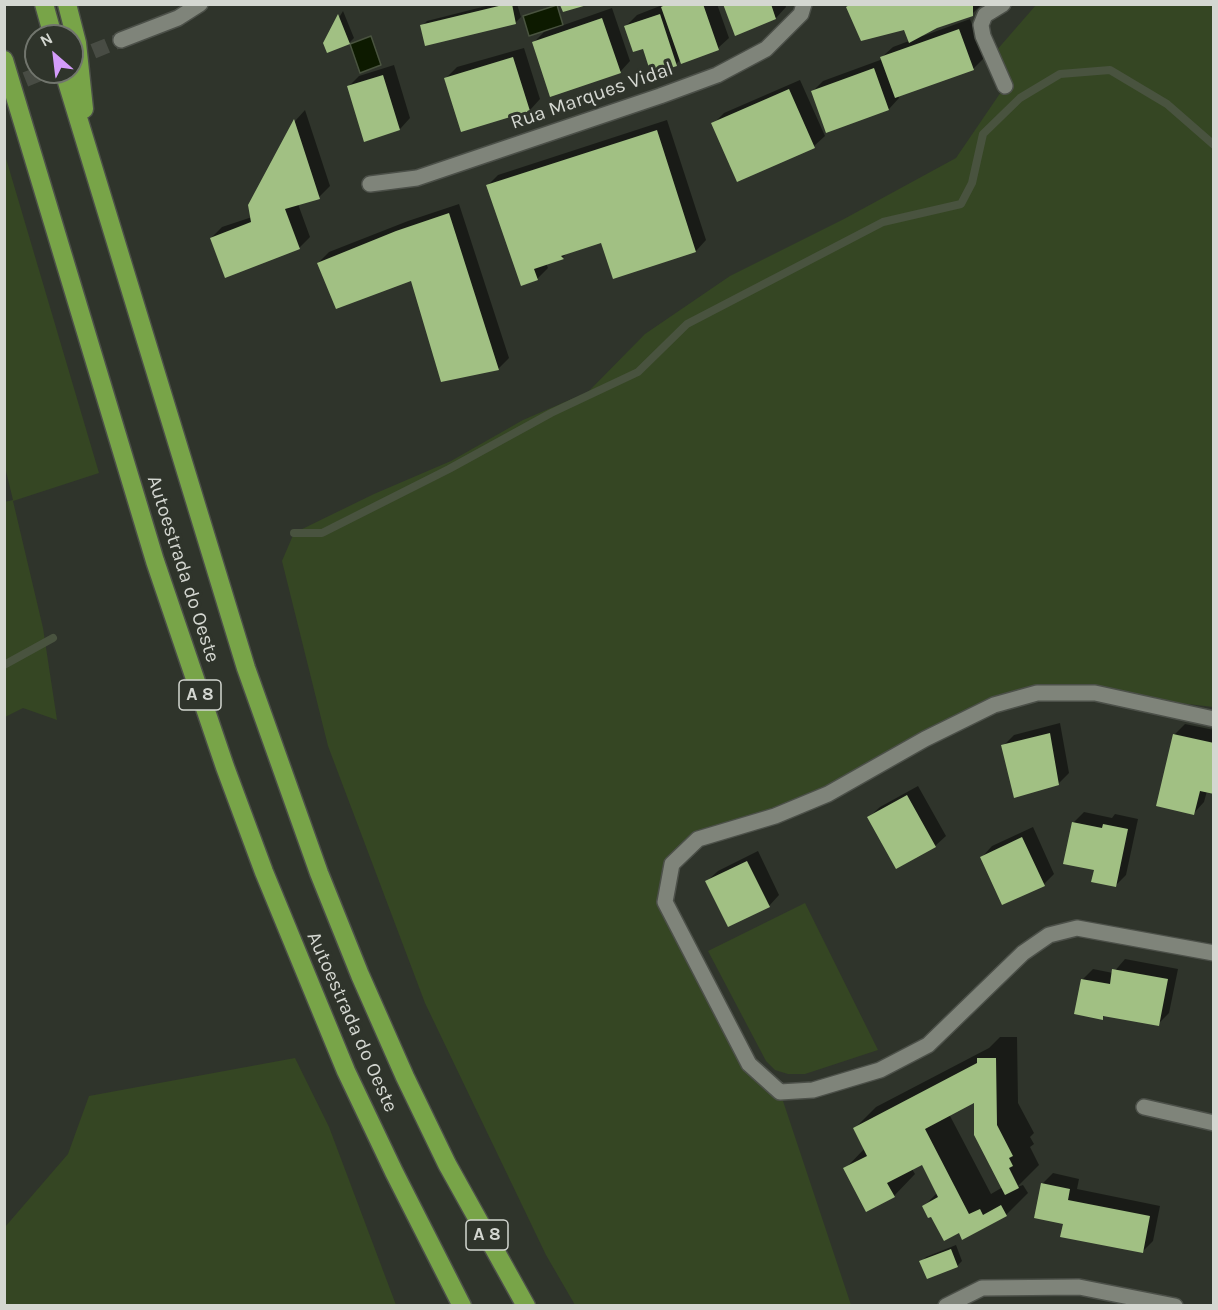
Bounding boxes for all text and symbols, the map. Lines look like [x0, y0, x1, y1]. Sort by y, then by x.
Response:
north arrow [24, 24, 84, 84]
text: N [37, 28, 56, 51]
street label: Rua Marques Vidal [508, 57, 676, 135]
street label: Autoestrada do Oeste [141, 472, 225, 666]
road number: A 8 [179, 680, 221, 710]
street label: Autoestrada do Oeste [301, 928, 403, 1116]
road number: A 8 [466, 1220, 508, 1250]

